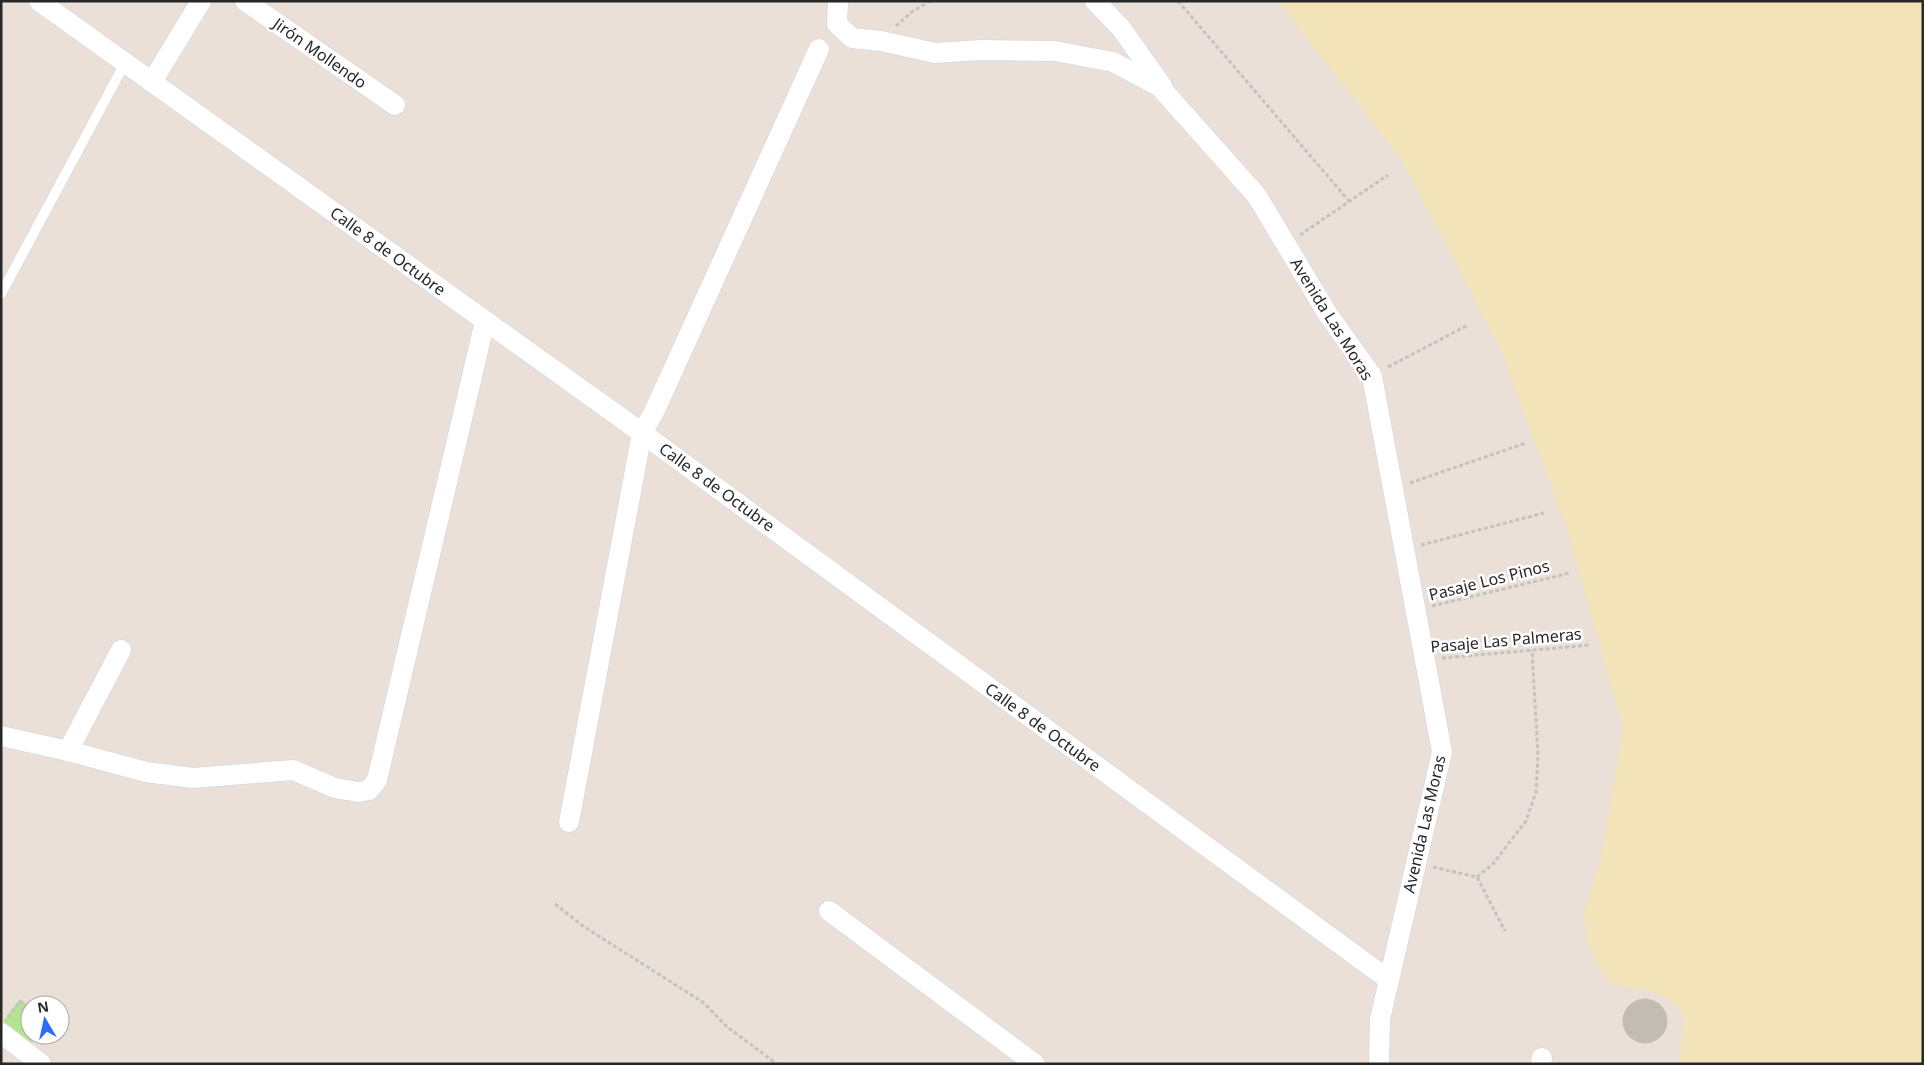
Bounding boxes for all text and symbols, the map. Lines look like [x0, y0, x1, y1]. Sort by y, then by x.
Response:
street label: Jirón Mollendo [267, 11, 371, 93]
street label: Calle 8 de Octubre [326, 202, 450, 300]
street label: Avenida Las Moras [1285, 254, 1379, 384]
street label: Calle 8 de Octubre [655, 438, 779, 536]
street label: Pasaje Los Pinos [1426, 554, 1552, 606]
street label: Pasaje Las Palmeras [1430, 622, 1582, 658]
street label: Calle 8 de Octubre [981, 678, 1105, 776]
street label: Avenida Las Moras [1397, 753, 1451, 895]
north arrow [20, 995, 70, 1045]
text: N [36, 996, 50, 1017]

